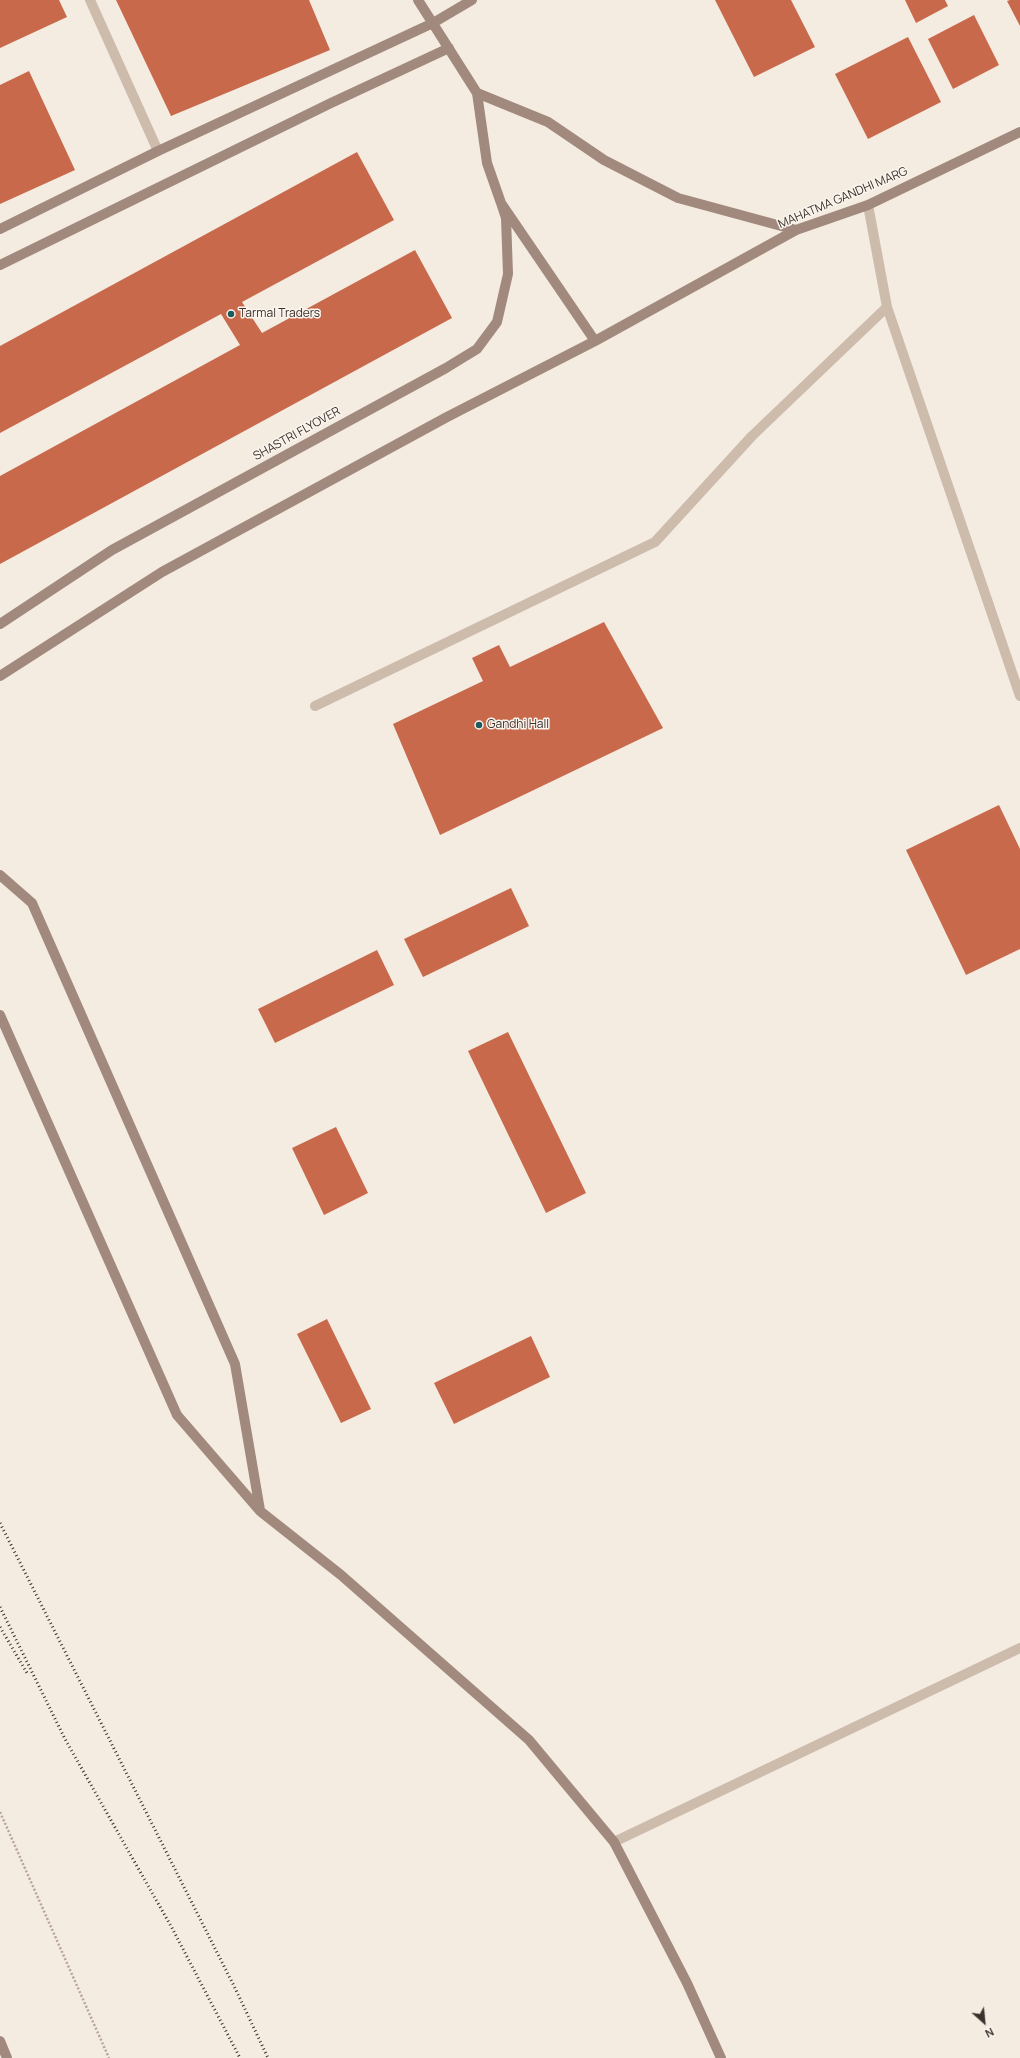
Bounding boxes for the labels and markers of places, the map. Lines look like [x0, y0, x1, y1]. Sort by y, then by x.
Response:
place label: Tarmal Traders [239, 307, 320, 321]
marker: Tarmal Traders [226, 309, 236, 319]
place label: Gandhi Hall [487, 718, 549, 732]
marker: Gandhi Hall [474, 720, 484, 730]

